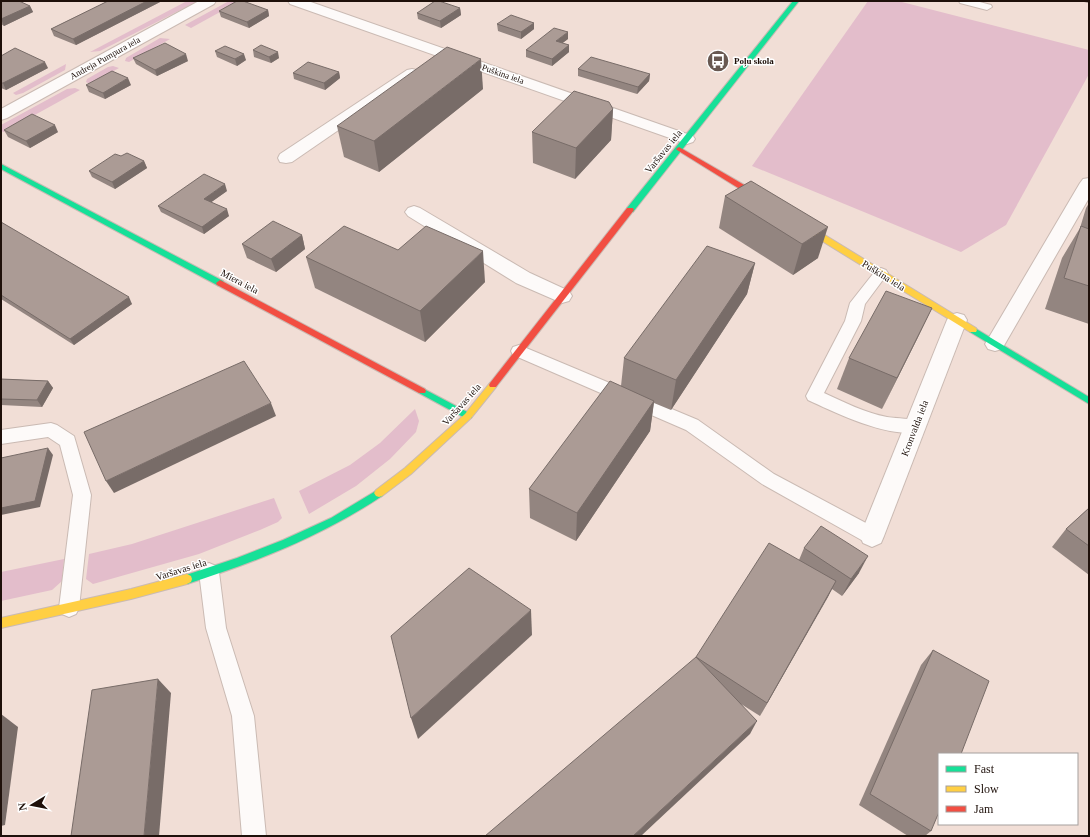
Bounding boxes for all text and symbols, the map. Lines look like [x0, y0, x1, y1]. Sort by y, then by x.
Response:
street label: Andreja Pumpura iela [68, 34, 142, 82]
bus stop icon: Poļu skola [705, 48, 731, 74]
place label: Poļu skola [734, 56, 774, 67]
street label: Puškina iela [481, 62, 525, 86]
street label: Varšavas iela [643, 127, 685, 175]
street label: Puškina iela [860, 258, 908, 293]
street label: Miera iela [219, 267, 261, 296]
street label: Varšavas iela [440, 381, 483, 428]
street label: Kronvalda iela [899, 398, 930, 458]
street label: Varšavas iela [154, 556, 208, 582]
legend [938, 753, 1078, 825]
text: Fast [974, 762, 995, 776]
text: Slow [974, 782, 999, 796]
north arrow [12, 785, 52, 825]
text: N [16, 802, 29, 812]
text: Jam [974, 802, 994, 816]

